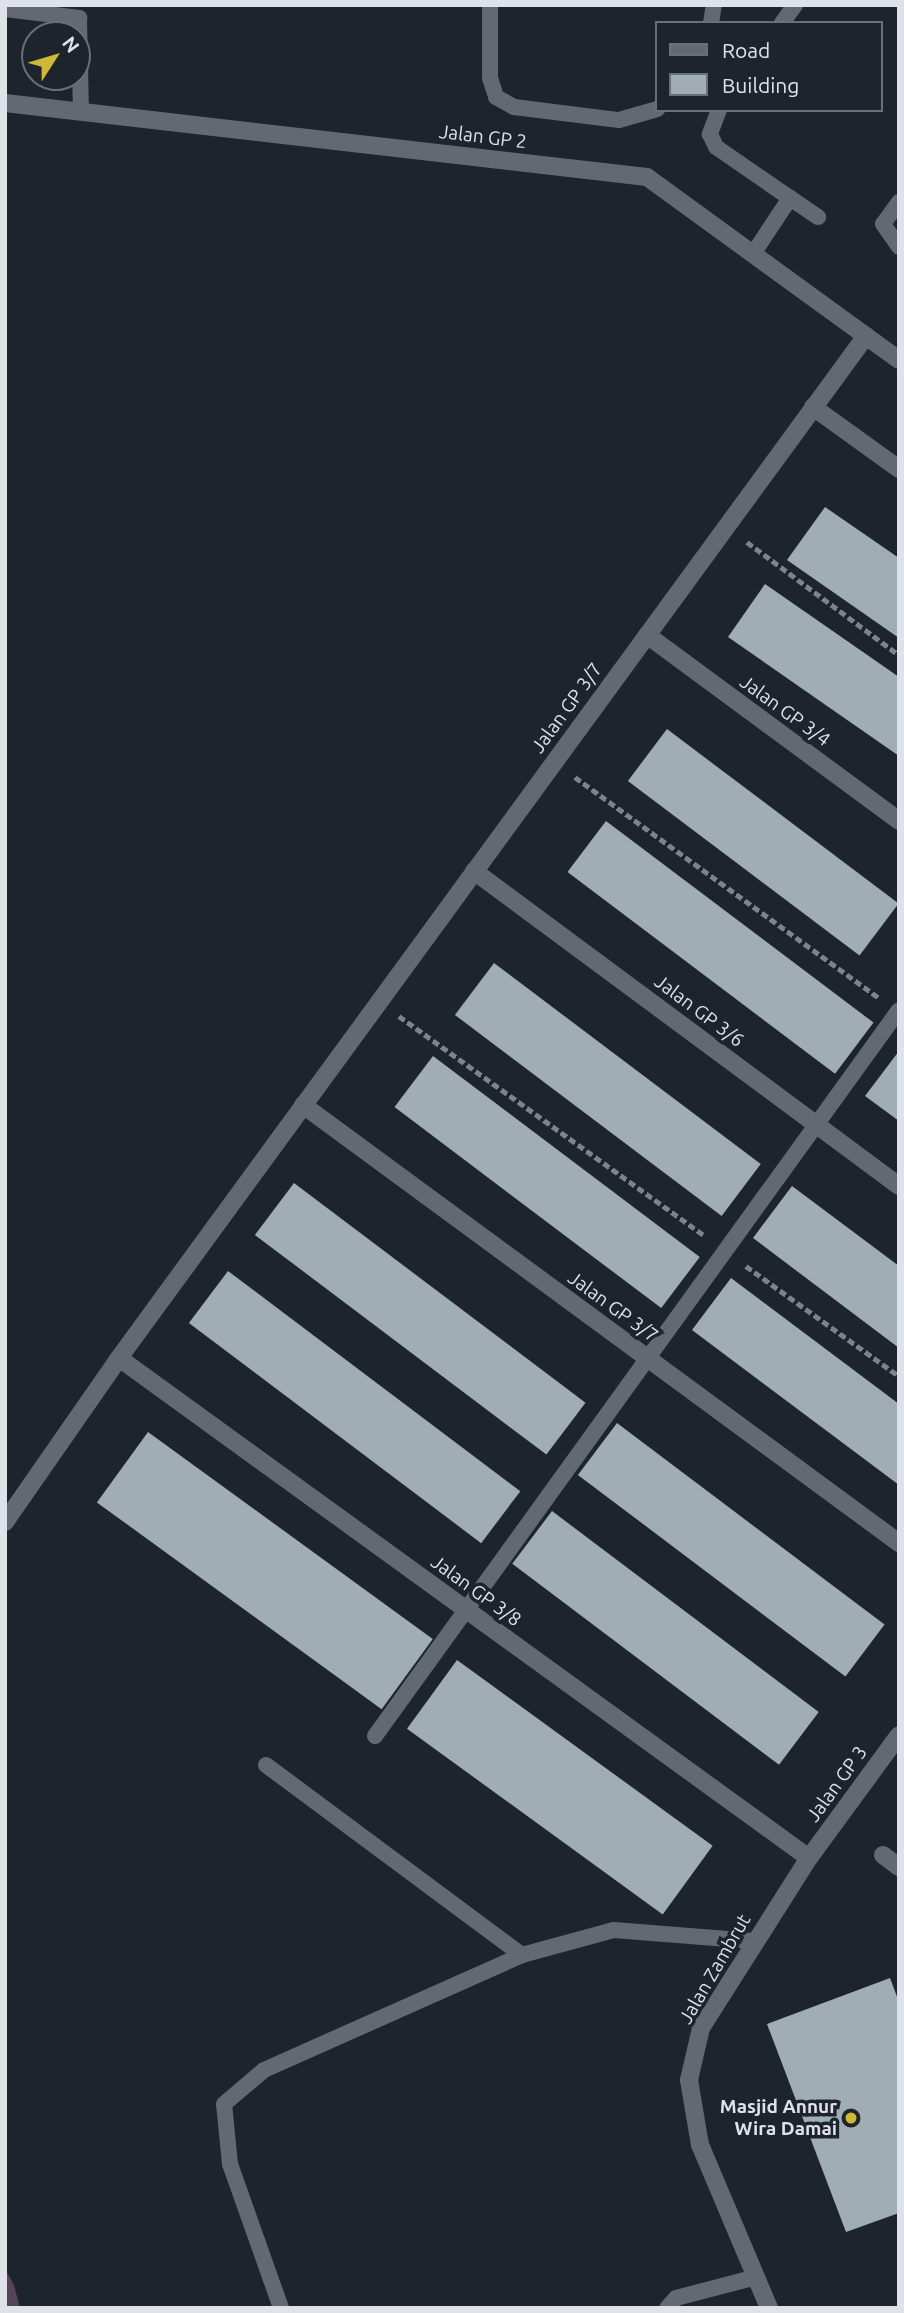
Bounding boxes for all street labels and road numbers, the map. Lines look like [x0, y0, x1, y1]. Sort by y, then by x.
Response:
street label: Jalan GP 2 [438, 120, 528, 154]
street label: Jalan GP 3/7 [527, 658, 607, 758]
street label: Jalan GP 3/4 [735, 671, 835, 751]
street label: Jalan GP 3/6 [650, 970, 748, 1052]
street label: Jalan GP 3/7 [563, 1267, 663, 1347]
street label: Jalan GP 3/8 [426, 1551, 526, 1631]
street label: Jalan GP 3 [802, 1742, 872, 1826]
street label: Jalan Zambrut [674, 1910, 756, 2028]

